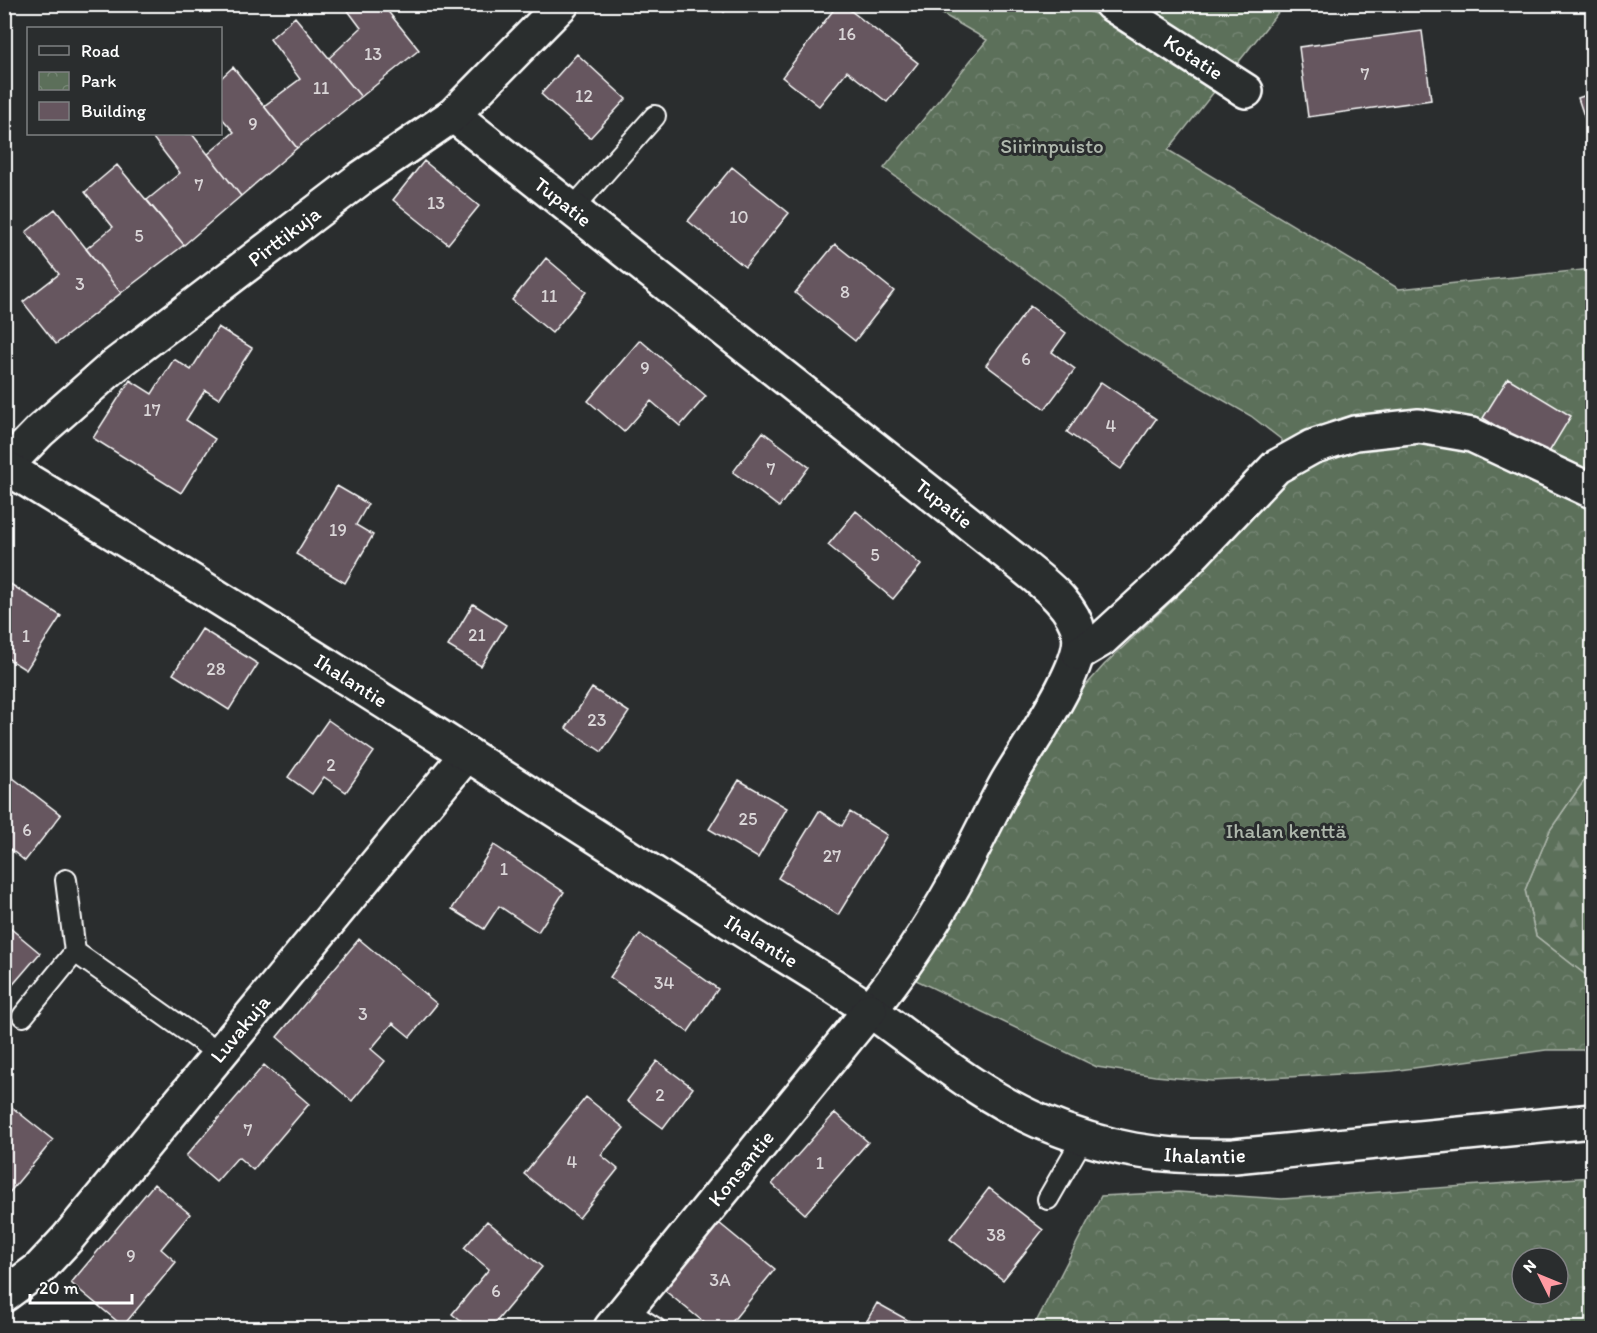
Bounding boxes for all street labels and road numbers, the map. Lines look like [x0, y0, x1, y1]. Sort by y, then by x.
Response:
street label: Kotatie [1159, 28, 1228, 85]
street label: Tupatie [529, 171, 597, 232]
street label: Pirttikuja [243, 200, 325, 272]
street label: Tupatie [910, 473, 978, 534]
street label: Ihalantie [310, 648, 392, 713]
street label: Ihalantie [720, 909, 803, 973]
street label: Luvakuja [205, 990, 275, 1068]
street label: Konsantie [702, 1125, 779, 1211]
street label: Ihalantie [1163, 1141, 1247, 1168]

